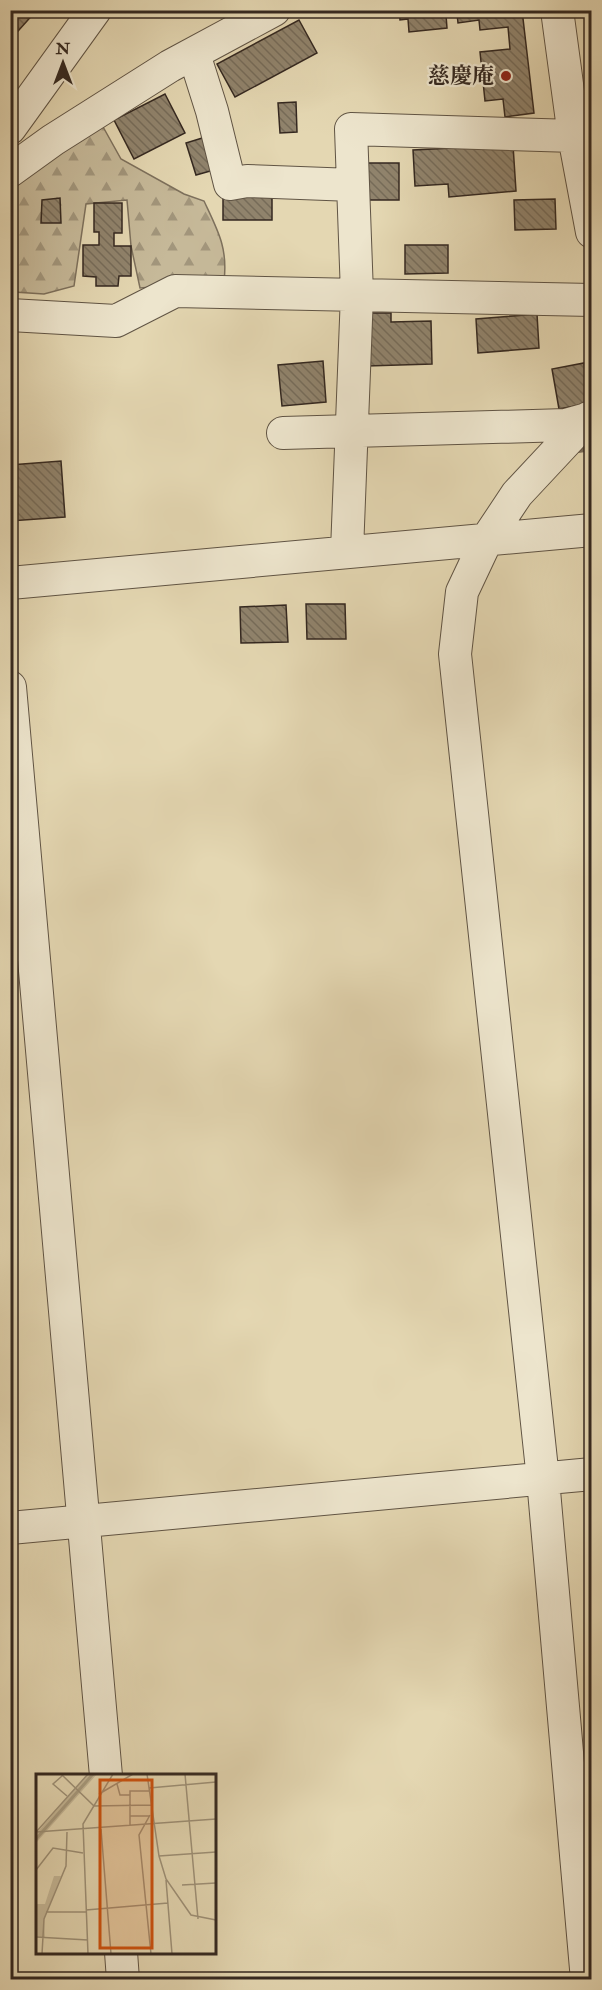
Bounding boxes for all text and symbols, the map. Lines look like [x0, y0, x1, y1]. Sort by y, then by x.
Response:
north arrow [33, 33, 93, 93]
text: N [55, 39, 71, 59]
place label: 慈慶庵 [428, 62, 494, 90]
marker: 慈慶庵 [499, 69, 513, 83]
inset map [36, 1774, 216, 1954]

